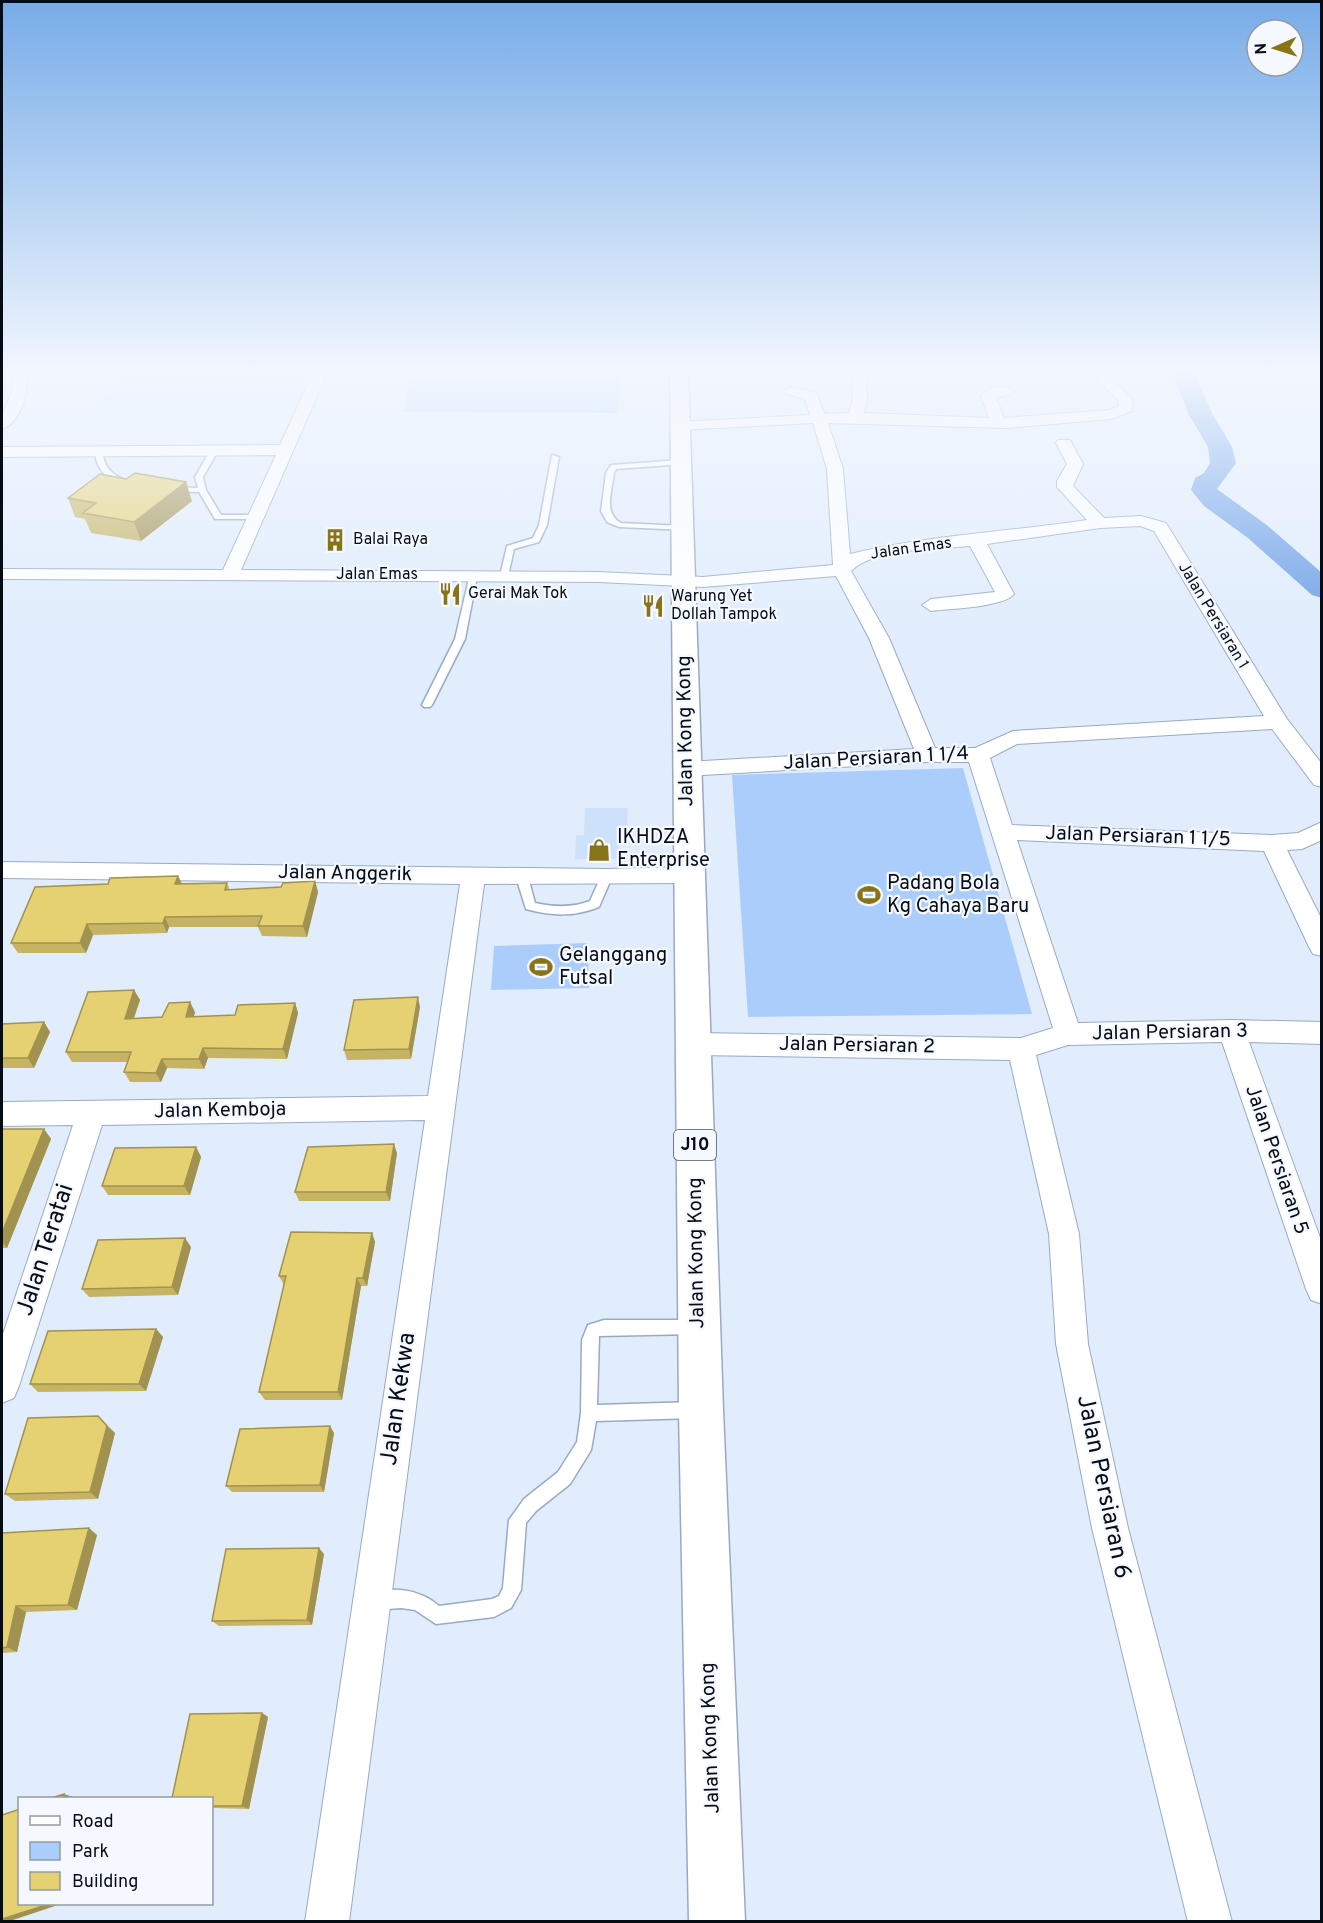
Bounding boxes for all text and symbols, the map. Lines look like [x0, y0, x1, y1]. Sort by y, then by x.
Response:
north arrow [1245, 18, 1305, 78]
text: N [1252, 42, 1272, 55]
building icon: Balai Raya [322, 527, 348, 553]
place label: Balai Raya [353, 530, 428, 550]
street label: Jalan Emas [869, 533, 953, 565]
street label: Jalan Persiaran 1 [1173, 559, 1253, 673]
street label: Jalan Emas [336, 565, 418, 585]
restaurant icon: Gerai Mak Tok [437, 581, 463, 607]
place label: Gerai Mak Tok [468, 584, 568, 604]
place label: Warung Yet Dollah Tampok [671, 587, 777, 625]
restaurant icon: Warung Yet Dollah Tampok [640, 593, 666, 619]
street label: Jalan Kong Kong [672, 655, 700, 807]
street label: Jalan Persiaran 1 1/4 [783, 741, 969, 777]
street label: Jalan Persiaran 1 1/5 [1045, 821, 1231, 853]
place label: IKHDZA Enterprise [617, 825, 710, 874]
shop icon: IKHDZA Enterprise [586, 837, 612, 863]
street label: Jalan Anggerik [278, 860, 412, 888]
place label: Padang Bola Kg Cahaya Baru [887, 871, 1029, 920]
sports icon: Padang Bola Kg Cahaya Baru [856, 882, 882, 908]
place label: Gelanggang Futsal [559, 943, 667, 992]
sports icon: Gelanggang Futsal [528, 954, 554, 980]
street label: Jalan Persiaran 3 [1092, 1019, 1248, 1047]
street label: Jalan Persiaran 2 [779, 1032, 935, 1060]
street label: Jalan Persiaran 5 [1238, 1082, 1314, 1238]
street label: Jalan Kemboja [154, 1097, 286, 1125]
road number: J10 [674, 1130, 716, 1160]
street label: Jalan Kong Kong [683, 1177, 711, 1329]
street label: Jalan Teratai [11, 1180, 81, 1320]
street label: Jalan Kekwa [375, 1330, 423, 1468]
street label: Jalan Persiaran 6 [1069, 1392, 1137, 1582]
street label: Jalan Kong Kong [695, 1662, 727, 1814]
legend [18, 1797, 213, 1905]
text: Road [72, 1811, 114, 1834]
text: Park [72, 1841, 109, 1864]
text: Building [72, 1871, 138, 1894]

